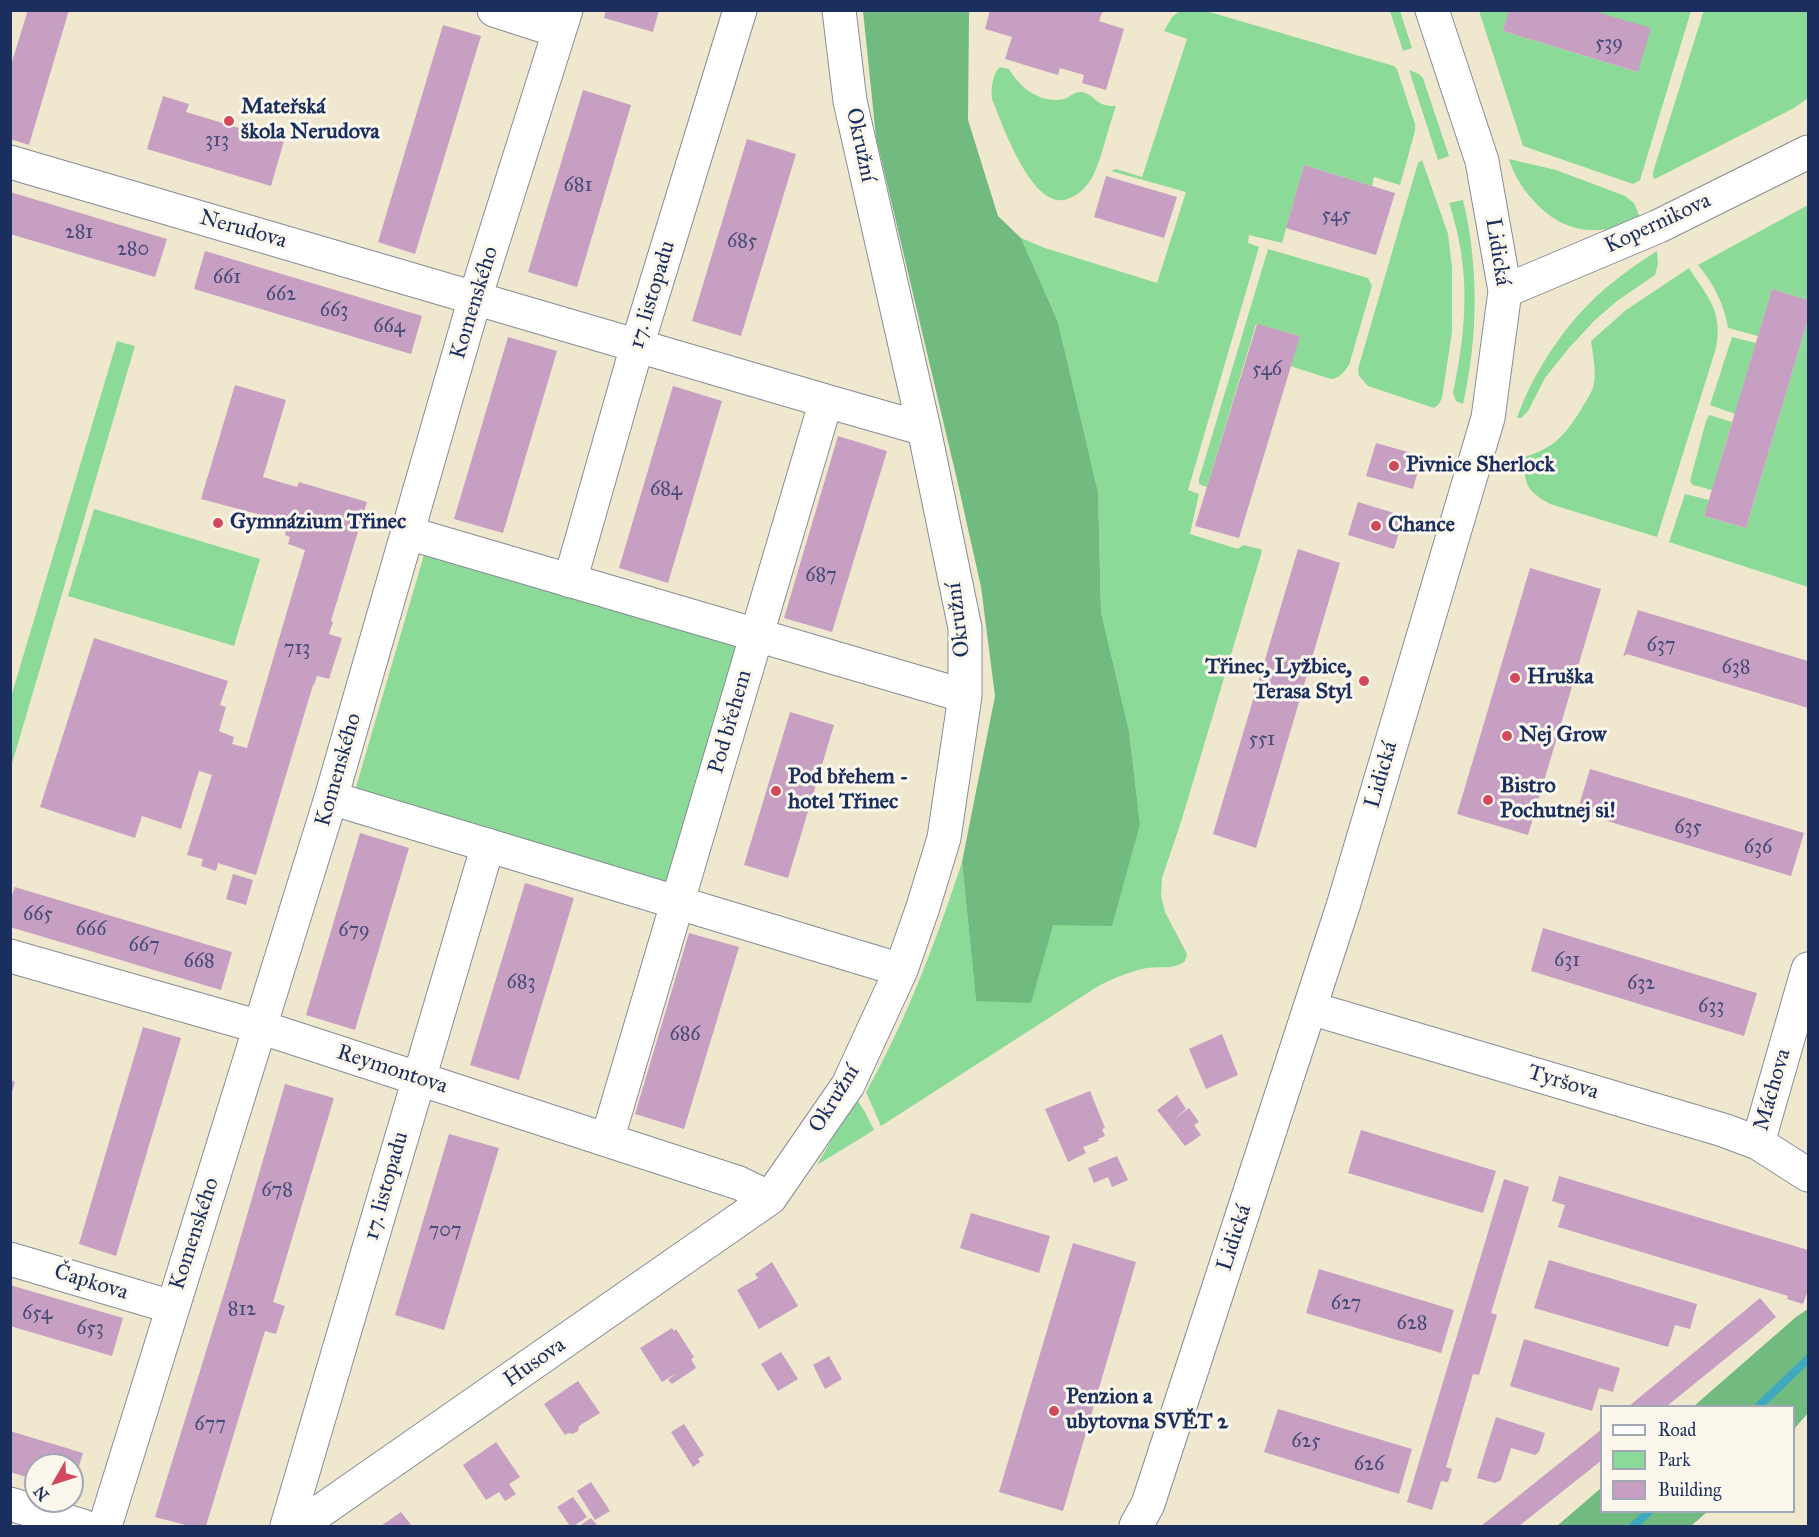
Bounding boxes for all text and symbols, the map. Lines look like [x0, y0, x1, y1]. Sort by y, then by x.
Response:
house number: 539 [1595, 32, 1623, 56]
place label: Mateřská škola Nerudova [241, 95, 380, 146]
street label: Okružní [839, 106, 881, 184]
marker: Mateřská škola Nerudova [222, 114, 236, 128]
house number: 313 [205, 129, 229, 153]
house number: 681 [564, 174, 592, 198]
street label: Kopernikova [1601, 188, 1715, 260]
house number: 545 [1321, 204, 1351, 228]
street label: Nerudova [196, 205, 290, 255]
street label: Lidická [1479, 216, 1515, 288]
house number: 281 [65, 221, 93, 245]
house number: 685 [727, 230, 757, 254]
house number: 280 [117, 238, 149, 262]
street label: 17. listopadu [624, 238, 682, 352]
street label: Komenského [445, 243, 505, 363]
house number: 661 [213, 266, 241, 290]
house number: 662 [266, 283, 296, 307]
house number: 663 [320, 299, 348, 323]
house number: 664 [373, 315, 405, 339]
house number: 546 [1252, 358, 1282, 382]
place label: Pivnice Sherlock [1406, 453, 1555, 479]
marker: Pivnice Sherlock [1387, 459, 1401, 473]
house number: 684 [650, 478, 682, 502]
place label: Gymnázium Třinec [230, 510, 406, 536]
place label: Chance [1388, 513, 1455, 539]
marker: Gymnázium Třinec [211, 516, 225, 530]
marker: Chance [1369, 519, 1383, 533]
house number: 687 [805, 564, 837, 588]
street label: Okružní [941, 581, 977, 659]
house number: 637 [1647, 634, 1675, 658]
house number: 713 [284, 637, 310, 661]
place label: Třinec, Lyžbice, Terasa Styl [1205, 655, 1352, 706]
house number: 638 [1722, 656, 1750, 680]
place label: Hruška [1527, 665, 1594, 691]
street label: Pod břehem [704, 667, 758, 777]
marker: Hruška [1508, 671, 1522, 685]
marker: Třinec, Lyžbice, Terasa Styl [1357, 674, 1371, 688]
street label: Komenského [310, 710, 368, 830]
place label: Nej Grow [1519, 723, 1606, 749]
house number: 551 [1249, 728, 1275, 752]
marker: Nej Grow [1500, 729, 1514, 743]
street label: Lidická [1360, 739, 1404, 811]
place label: Pod břehem - hotel Třinec [788, 765, 908, 816]
place label: Bistro Pochutnej si! [1500, 774, 1616, 825]
marker: Pod břehem - hotel Třinec [769, 784, 783, 798]
marker: Bistro Pochutnej si! [1481, 793, 1495, 807]
house number: 635 [1674, 816, 1702, 840]
house number: 636 [1744, 836, 1772, 860]
house number: 665 [23, 903, 53, 927]
house number: 666 [76, 918, 106, 942]
house number: 679 [338, 919, 370, 943]
house number: 667 [128, 934, 160, 958]
house number: 631 [1554, 949, 1580, 973]
house number: 668 [183, 950, 215, 974]
house number: 683 [507, 971, 535, 995]
house number: 632 [1627, 972, 1655, 996]
house number: 633 [1698, 995, 1724, 1019]
house number: 686 [669, 1023, 701, 1047]
street label: Reymontova [333, 1040, 451, 1100]
street label: Máchova [1749, 1046, 1797, 1134]
street label: Okružní [804, 1060, 866, 1138]
street label: Tyršova [1524, 1060, 1602, 1106]
street label: 17. listopadu [359, 1129, 415, 1243]
street label: Komenského [164, 1175, 226, 1293]
house number: 678 [261, 1179, 293, 1203]
street label: Lidická [1212, 1202, 1258, 1274]
house number: 707 [429, 1219, 461, 1243]
street label: Čapkova [51, 1259, 131, 1307]
house number: 627 [1331, 1292, 1361, 1316]
house number: 812 [228, 1298, 256, 1322]
house number: 654 [22, 1302, 52, 1326]
house number: 628 [1397, 1312, 1427, 1336]
house number: 653 [76, 1317, 104, 1341]
street label: Husova [499, 1332, 571, 1394]
place label: Penzion a ubytovna SVĚT 2 [1066, 1385, 1228, 1436]
marker: Penzion a ubytovna SVĚT 2 [1047, 1404, 1061, 1418]
legend [1600, 1405, 1795, 1513]
house number: 677 [194, 1413, 226, 1437]
text: Road [1658, 1419, 1696, 1441]
house number: 625 [1291, 1430, 1321, 1454]
text: Park [1658, 1449, 1691, 1471]
north arrow [24, 1453, 84, 1513]
house number: 626 [1354, 1453, 1384, 1477]
text: Building [1658, 1479, 1721, 1501]
text: N [30, 1482, 53, 1505]

